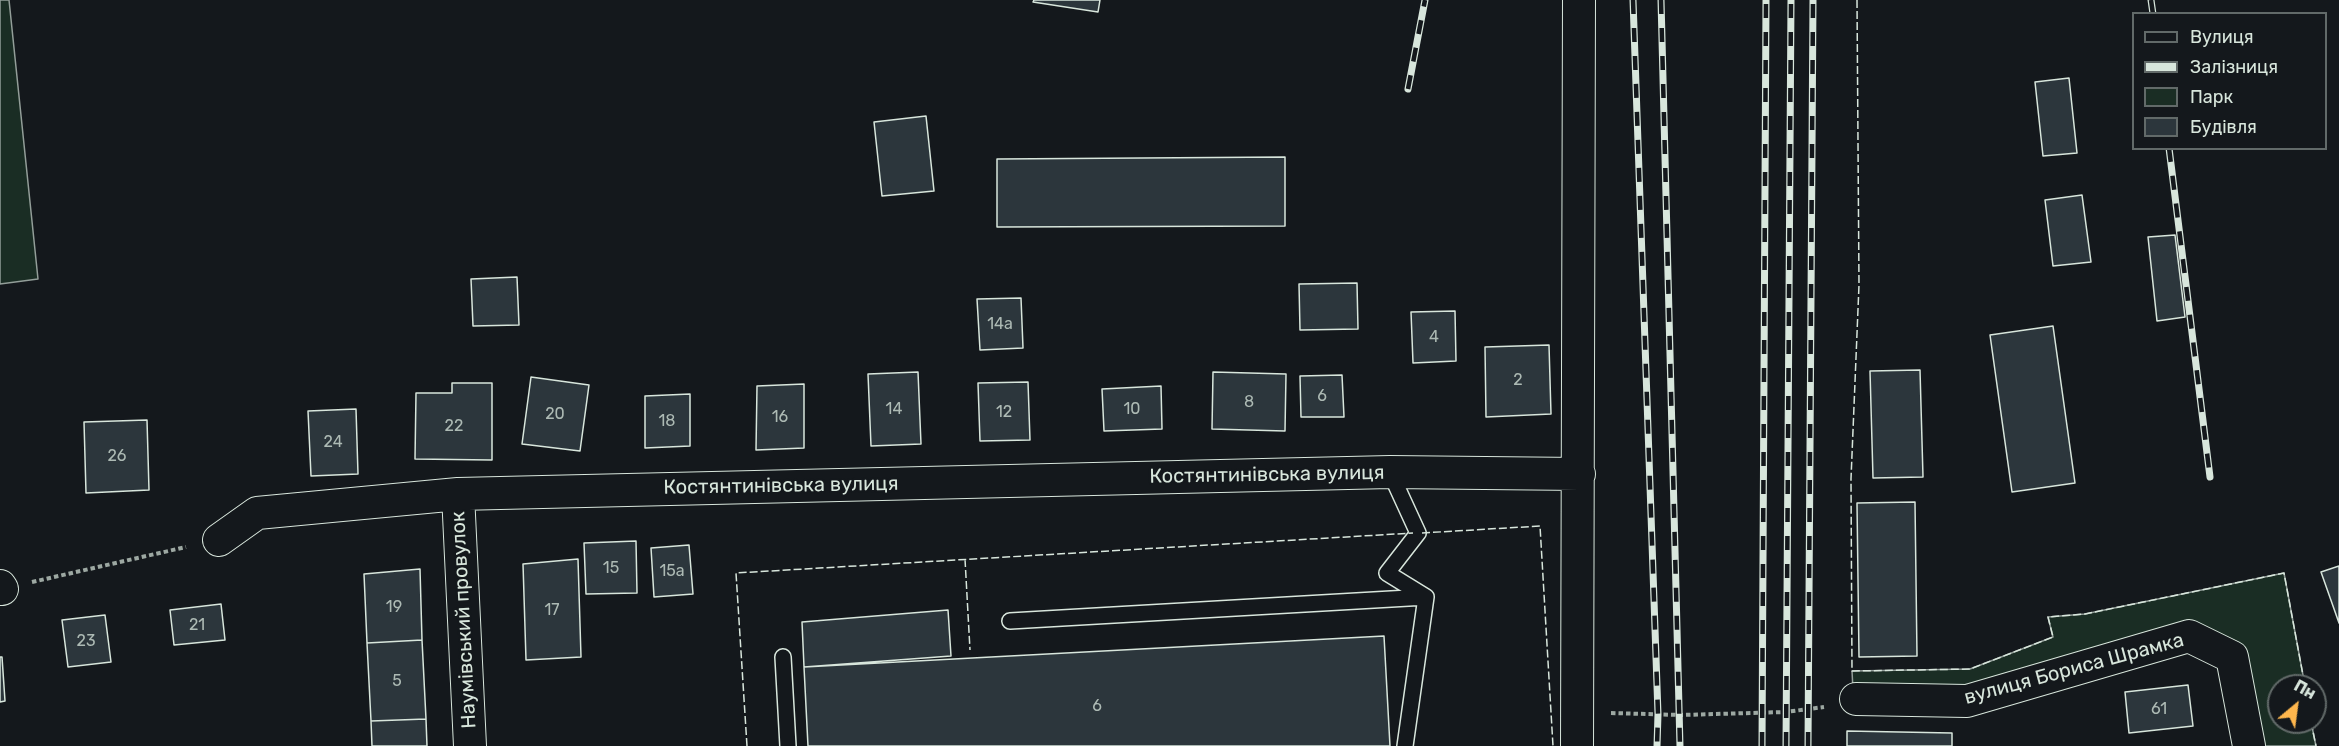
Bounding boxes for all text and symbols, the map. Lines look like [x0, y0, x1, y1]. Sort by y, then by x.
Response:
legend [2132, 12, 2327, 150]
text: Вулиця [2190, 26, 2254, 48]
text: Залізниця [2190, 56, 2278, 78]
text: Парк [2190, 86, 2233, 108]
text: Будівля [2190, 116, 2257, 138]
house number: 14а [987, 314, 1013, 334]
house number: 4 [1429, 327, 1439, 347]
house number: 2 [1513, 370, 1523, 390]
house number: 6 [1317, 386, 1327, 406]
house number: 8 [1244, 392, 1254, 412]
house number: 14 [886, 399, 902, 419]
house number: 10 [1123, 399, 1141, 419]
house number: 12 [996, 402, 1012, 422]
house number: 20 [545, 404, 565, 424]
house number: 16 [772, 407, 788, 427]
house number: 18 [658, 411, 676, 431]
house number: 22 [445, 416, 463, 436]
house number: 24 [323, 432, 343, 452]
house number: 26 [107, 446, 127, 466]
street label: Костянтинівська вулиця [1149, 461, 1385, 489]
street label: Костянтинівська вулиця [663, 472, 899, 500]
street label: Наумівський провулок [446, 511, 482, 729]
house number: 15 [603, 558, 619, 578]
house number: 15а [659, 561, 685, 581]
house number: 19 [386, 597, 402, 617]
house number: 17 [544, 600, 560, 620]
house number: 21 [189, 615, 205, 635]
street label: вулиця Бориса Шрамка [1962, 628, 2186, 710]
house number: 23 [76, 631, 96, 651]
house number: 5 [392, 671, 402, 691]
north arrow [2267, 674, 2327, 734]
text: Пн [2291, 676, 2319, 703]
house number: 6 [1092, 696, 1102, 716]
house number: 61 [2151, 699, 2167, 719]

